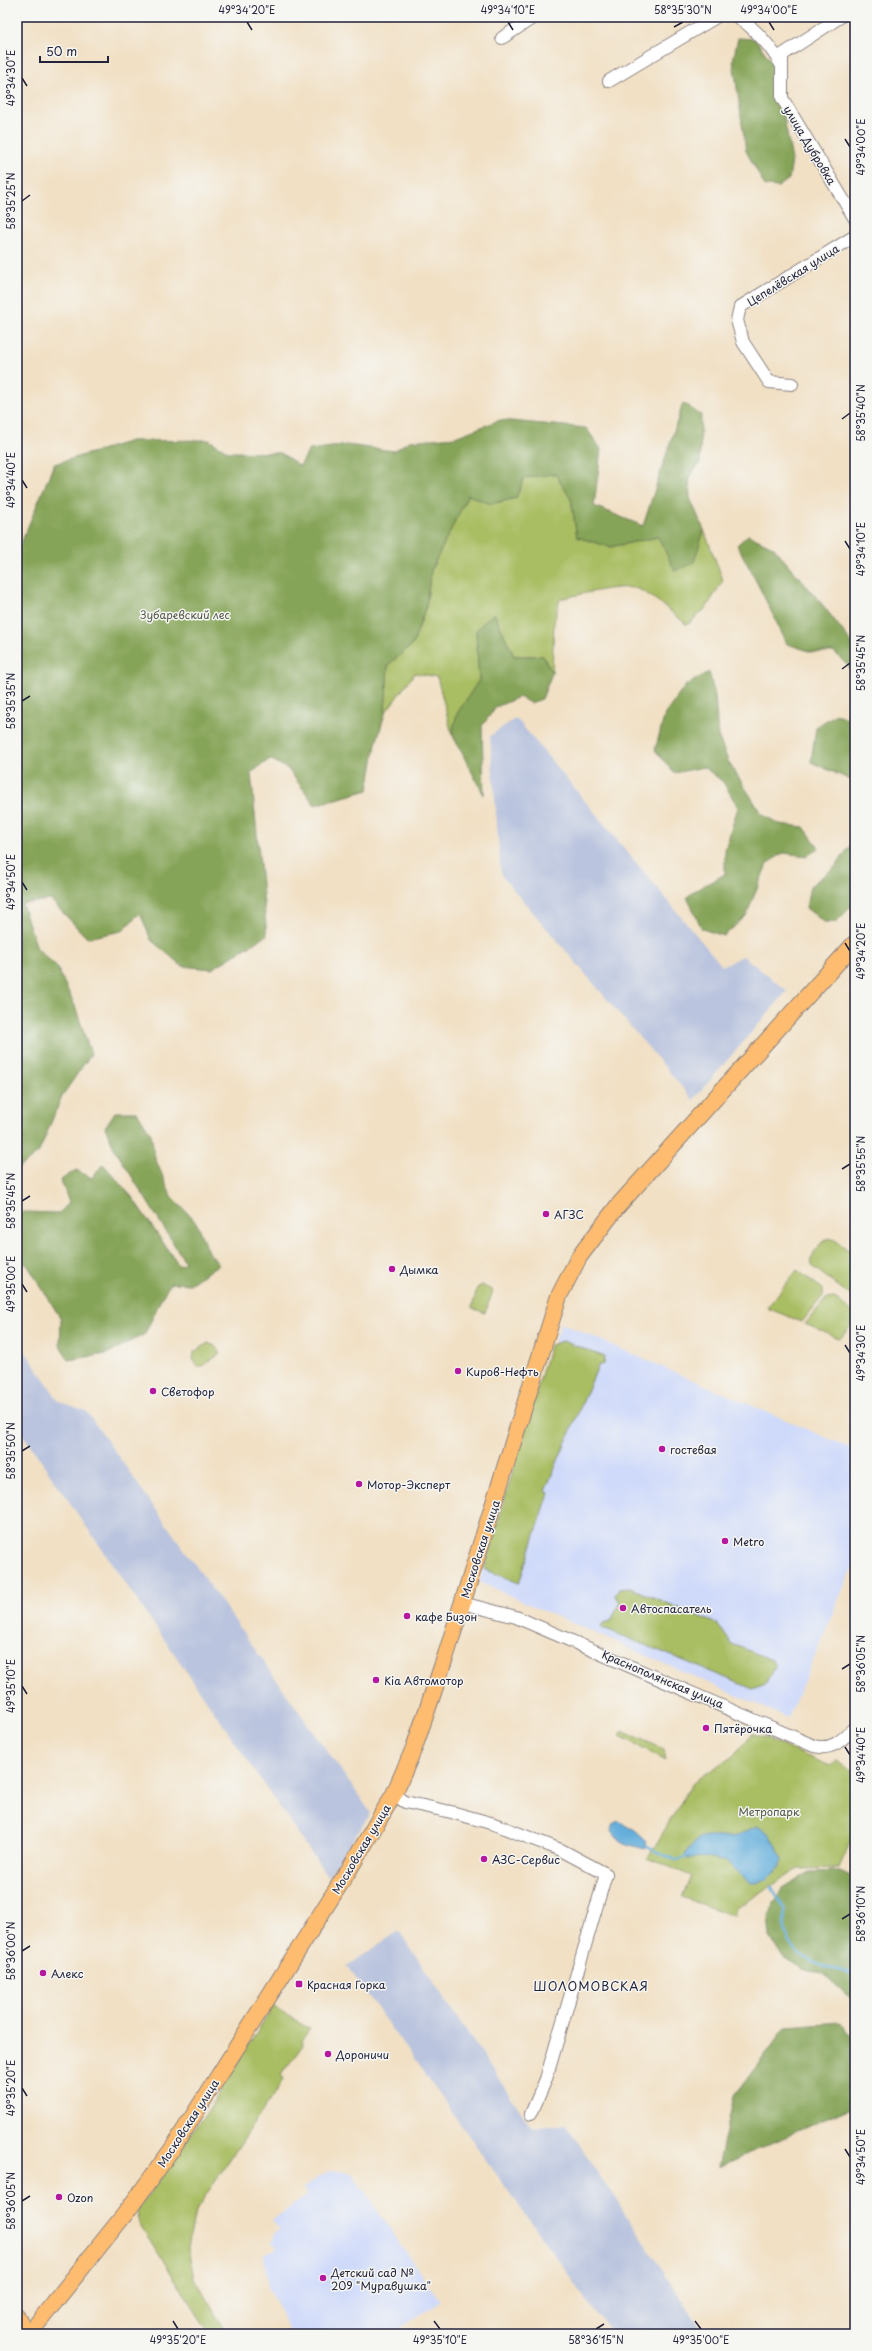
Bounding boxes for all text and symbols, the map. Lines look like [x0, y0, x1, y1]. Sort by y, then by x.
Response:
text: 49°34'20"E [219, 2, 275, 17]
text: 49°34'10"E [481, 2, 535, 17]
text: 58°35'30"N [654, 2, 712, 17]
text: 49°34'00"E [741, 2, 797, 17]
scale bar [40, 38, 108, 64]
text: 50 m [46, 42, 77, 60]
text: 49°34'30"E [3, 50, 18, 106]
street label: улица Дубровка [779, 102, 841, 188]
text: 49°34'00"E [853, 119, 868, 175]
text: 58°35'25"N [3, 172, 18, 230]
street label: Цепелёвская улица [744, 240, 842, 310]
text: 58°35'40"N [853, 384, 868, 442]
text: 49°34'40"E [3, 452, 18, 508]
text: 49°34'10"E [853, 522, 868, 576]
park label: Зубаревский лес [140, 606, 230, 623]
text: 58°35'45"N [853, 635, 868, 691]
text: 58°35'35"N [3, 672, 18, 729]
text: 49°34'50"E [3, 854, 18, 910]
text: 49°34'20"E [853, 923, 868, 979]
text: 58°35'55"N [853, 1135, 868, 1192]
text: 58°35'45"N [3, 1173, 18, 1229]
place label: АГЗС [554, 1206, 584, 1223]
marker: АГЗС [541, 1209, 551, 1219]
text: 49°35'00"E [3, 1256, 18, 1312]
place label: Дымка [399, 1261, 439, 1278]
marker: Дымка [387, 1264, 397, 1274]
text: 49°34'30"E [853, 1325, 868, 1381]
place label: Киров-Нефть [466, 1363, 539, 1380]
marker: Киров-Нефть [453, 1366, 463, 1376]
place label: Светофор [161, 1383, 214, 1400]
marker: Светофор [148, 1386, 158, 1396]
text: 58°35'50"N [3, 1422, 18, 1480]
place label: гостевая [670, 1441, 717, 1458]
marker: гостевая [657, 1444, 667, 1454]
place label: Мотор-Эксперт [367, 1476, 451, 1493]
marker: Мотор-Эксперт [354, 1479, 364, 1489]
street label: Московская улица [456, 1498, 504, 1600]
place label: Metro [733, 1533, 764, 1550]
marker: Metro [720, 1536, 730, 1546]
place label: Автоспасатель [631, 1600, 712, 1617]
marker: Автоспасатель [618, 1603, 628, 1613]
place label: кафе Бизон [415, 1608, 477, 1625]
marker: кафе Бизон [402, 1611, 412, 1621]
text: 58°36'05"N [853, 1635, 868, 1693]
street label: Краснополянская улица [599, 1646, 727, 1712]
text: 49°35'10"E [3, 1659, 18, 1713]
place label: Kia Автомотор [384, 1672, 464, 1689]
marker: Kia Автомотор [371, 1675, 381, 1685]
place label: Пятёрочка [714, 1720, 772, 1737]
marker: Пятёрочка [701, 1723, 711, 1733]
text: 49°34'40"E [853, 1727, 868, 1783]
street label: Московская улица [327, 1801, 395, 1897]
park label: Метропарк [739, 1803, 800, 1820]
place label: АЗС-Сервис [492, 1851, 560, 1868]
marker: АЗС-Сервис [479, 1854, 489, 1864]
text: 58°36'10"N [853, 1886, 868, 1942]
text: 58°36'00"N [3, 1921, 18, 1981]
place label: Алекс [51, 1965, 84, 1982]
marker: Алекс [38, 1968, 48, 1978]
place label: Красная Горка [307, 1976, 386, 1993]
district label: ШОЛОМОВСКАЯ [533, 1977, 649, 1995]
marker: Красная Горка [294, 1979, 304, 1989]
place label: Дороничи [335, 2046, 389, 2063]
marker: Дороничи [323, 2049, 333, 2059]
text: 49°35'20"E [3, 2060, 18, 2116]
street label: Московская улица [153, 2075, 223, 2170]
text: 49°34'50"E [853, 2129, 868, 2185]
text: 58°36'05"N [3, 2172, 18, 2230]
place label: Ozon [67, 2189, 93, 2206]
marker: Ozon [54, 2192, 64, 2202]
place label: Детский сад № 209 "Муравушка" [330, 2264, 431, 2294]
marker: Детский сад № 209 "Муравушка" [318, 2273, 328, 2283]
text: 49°35'20"E [150, 2332, 206, 2347]
text: 49°35'10"E [413, 2332, 467, 2347]
text: 58°36'15"N [568, 2332, 624, 2347]
text: 49°35'00"E [673, 2332, 729, 2347]

